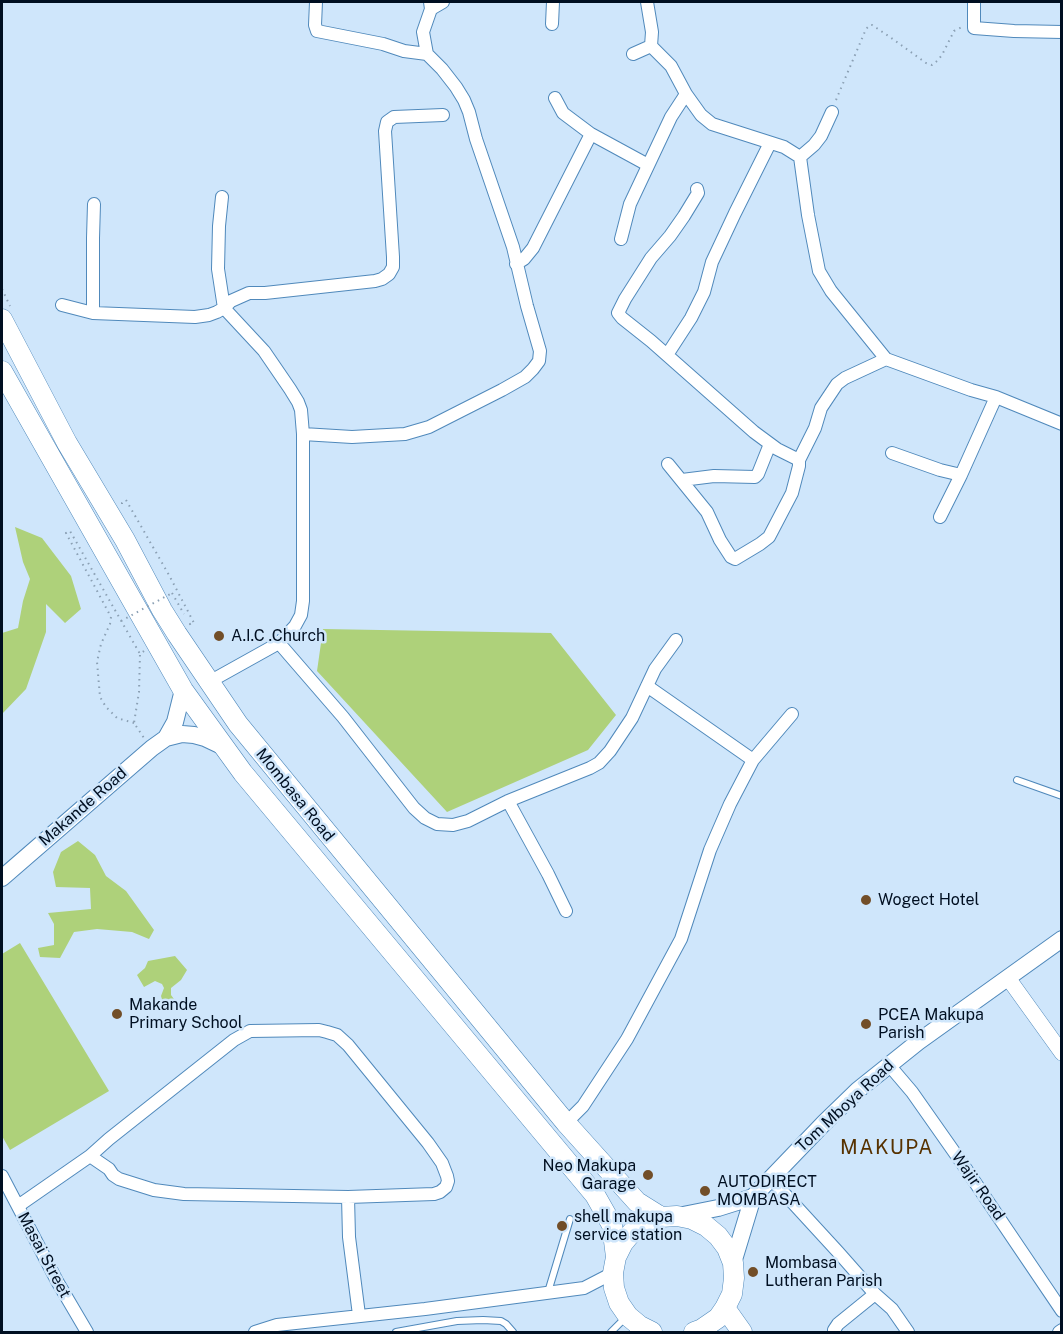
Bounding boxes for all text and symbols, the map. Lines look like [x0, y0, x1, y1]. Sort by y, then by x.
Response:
place label: A.I.C .Church [231, 626, 325, 646]
marker: A.I.C .Church [212, 629, 226, 643]
street label: Mombasa Road [252, 745, 338, 845]
street label: Makande Road [35, 764, 131, 850]
place label: Wogect Hotel [878, 890, 979, 910]
marker: Wogect Hotel [859, 893, 873, 907]
place label: Makande Primary School [129, 995, 243, 1033]
place label: PCEA Makupa Parish [878, 1005, 984, 1043]
marker: Makande Primary School [110, 1007, 124, 1021]
marker: PCEA Makupa Parish [859, 1017, 873, 1031]
street label: Tom Mboya Road [792, 1056, 898, 1156]
district label: MAKUPA [840, 1136, 934, 1160]
street label: Wajir Road [947, 1148, 1009, 1224]
place label: Neo Makupa Garage [543, 1156, 636, 1194]
marker: Neo Makupa Garage [641, 1168, 655, 1182]
place label: AUTODIRECT MOMBASA [717, 1172, 817, 1210]
marker: AUTODIRECT MOMBASA [698, 1184, 712, 1198]
place label: shell makupa service station [574, 1207, 682, 1245]
street label: Masai Street [13, 1209, 75, 1301]
marker: shell makupa service station [555, 1219, 569, 1233]
place label: Mombasa Lutheran Parish [765, 1253, 882, 1291]
marker: Mombasa Lutheran Parish [746, 1265, 760, 1279]

